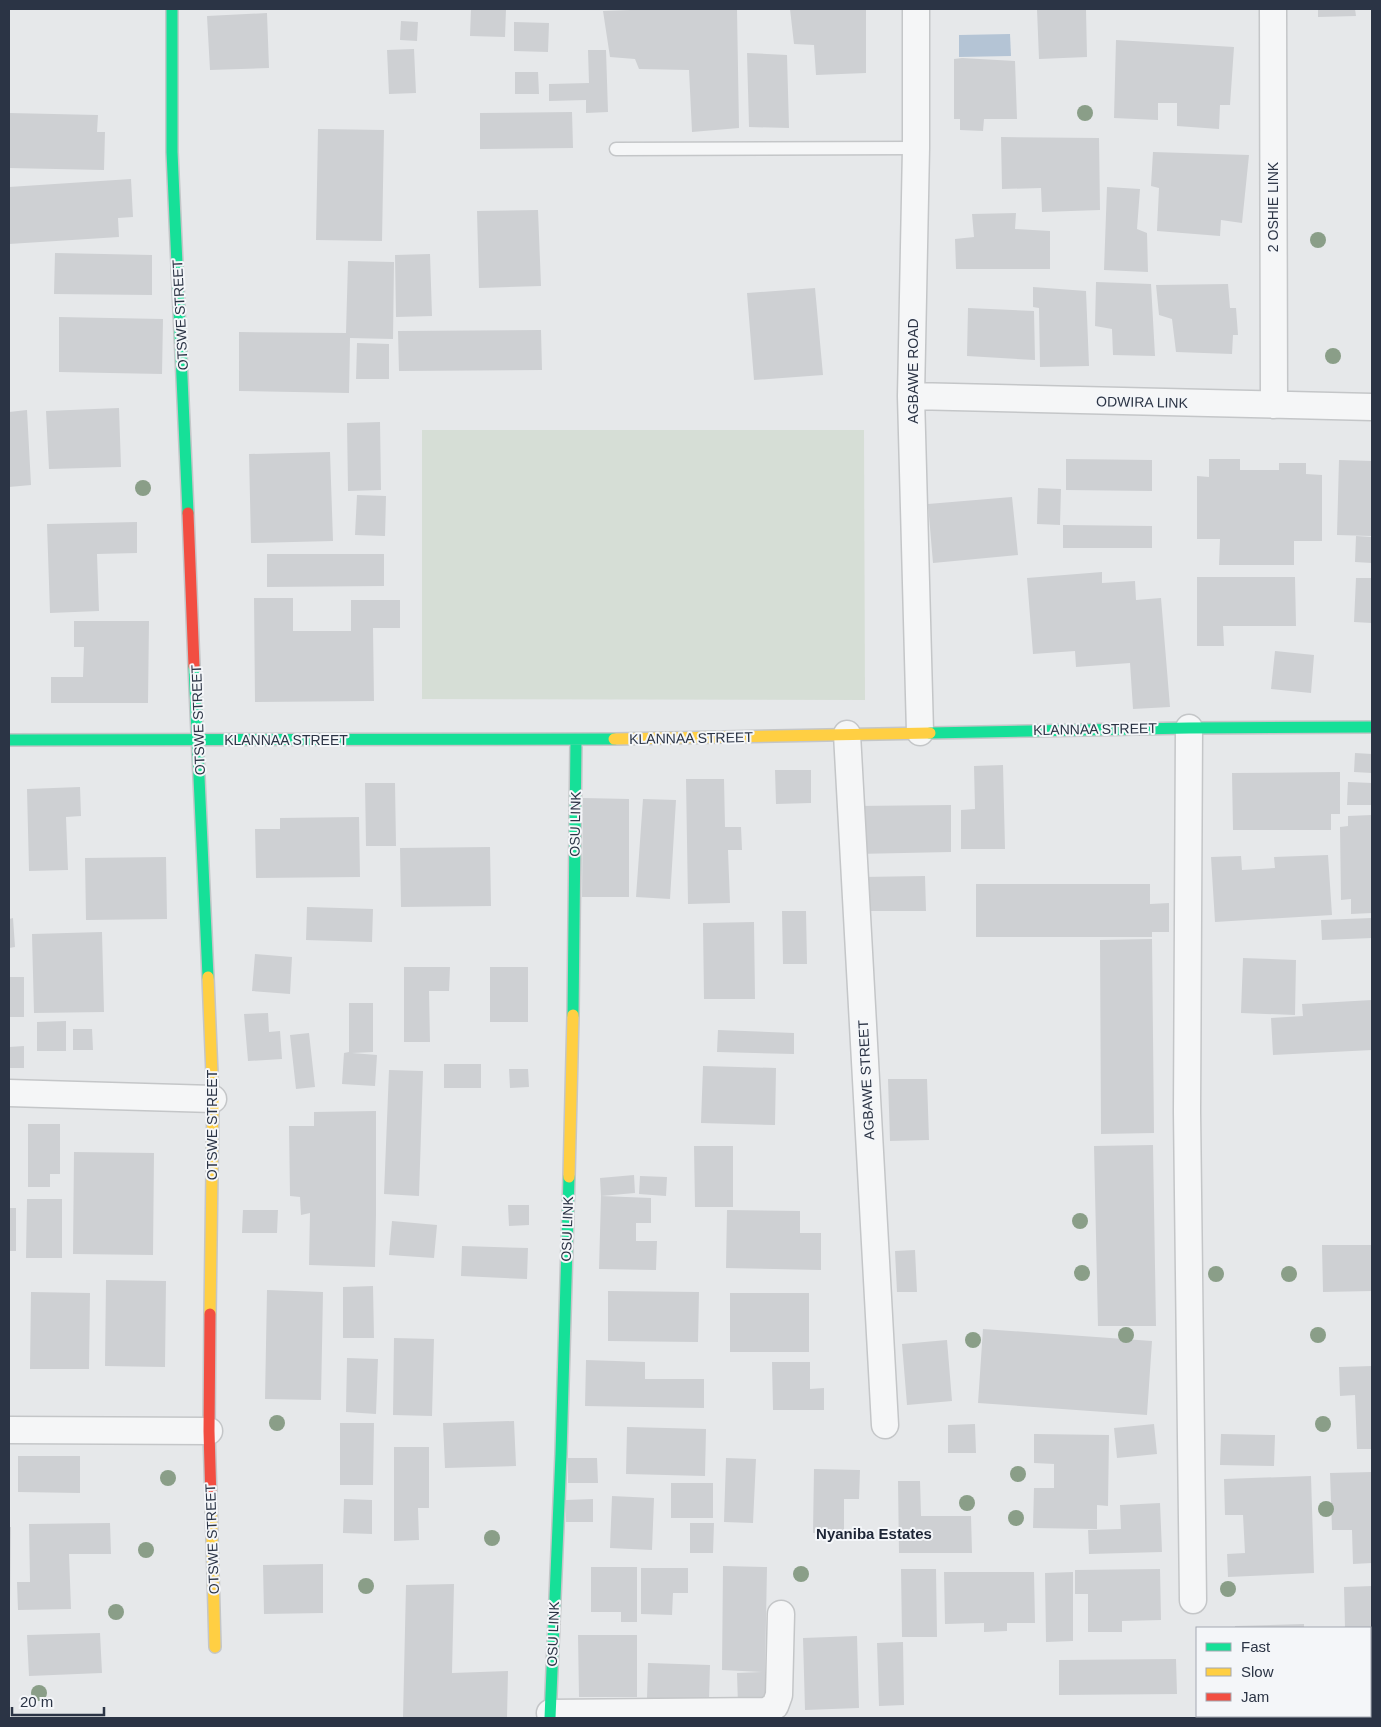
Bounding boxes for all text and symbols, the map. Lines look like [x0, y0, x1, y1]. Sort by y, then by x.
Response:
street label: 2 OSHIE LINK [1265, 161, 1281, 252]
street label: OTSWE STREET [169, 259, 191, 371]
street label: AGBAWE ROAD [905, 318, 921, 424]
street label: ODWIRA LINK [1096, 393, 1189, 411]
street label: OTSWE STREET [188, 664, 208, 775]
street label: KLANNAA STREET [1033, 720, 1157, 738]
street label: KLANNAA STREET [629, 729, 753, 747]
street label: KLANNAA STREET [224, 732, 348, 748]
street label: OSU LINK [566, 791, 584, 857]
street label: AGBAWE STREET [855, 1019, 877, 1140]
street label: OTSWE STREET [204, 1069, 220, 1180]
street label: OSU LINK [558, 1195, 576, 1262]
street label: OTSWE STREET [202, 1483, 222, 1594]
district label: Nyaniba Estates [816, 1525, 932, 1542]
street label: OSU LINK [544, 1600, 562, 1667]
legend [1196, 1627, 1371, 1717]
text: Fast [1241, 1638, 1271, 1655]
text: Slow [1241, 1663, 1274, 1680]
scale bar [12, 1684, 105, 1716]
text: Jam [1241, 1688, 1269, 1705]
text: 20 m [20, 1693, 53, 1710]

